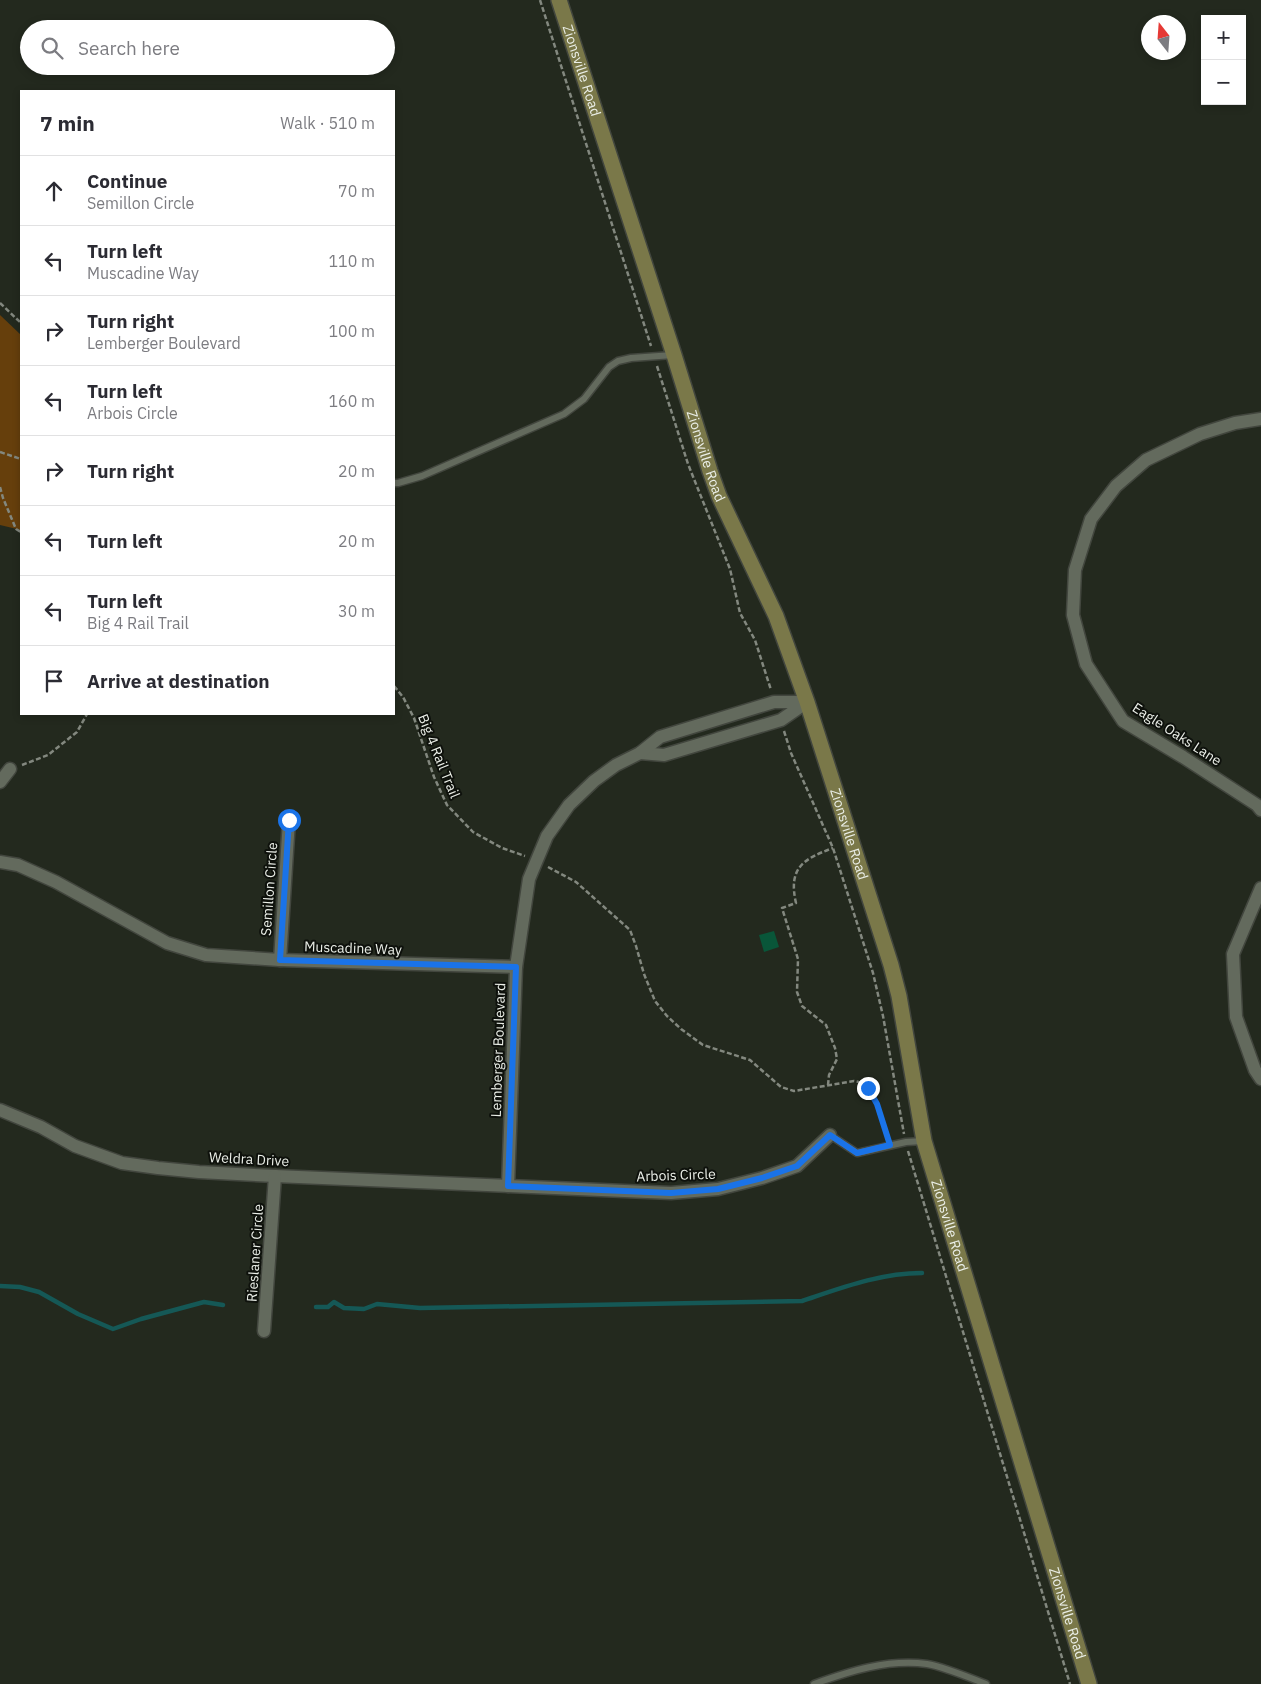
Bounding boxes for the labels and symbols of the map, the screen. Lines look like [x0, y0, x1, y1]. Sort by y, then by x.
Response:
north arrow [1141, 15, 1186, 60]
street label: Zionsville Road [559, 22, 605, 118]
street label: Zionsville Road [683, 408, 729, 505]
street label: Eagle Oaks Lane [1129, 698, 1225, 770]
street label: Big 4 Rail Trail [414, 711, 464, 801]
street label: Zionsville Road [826, 786, 872, 882]
route start [278, 809, 301, 832]
street label: Semillon Circle [257, 841, 281, 937]
street label: Muscadine Way [304, 937, 402, 959]
street label: Lemberger Boulevard [487, 982, 509, 1118]
route end [857, 1077, 880, 1100]
street label: Weldra Drive [208, 1148, 290, 1170]
street label: Arbois Circle [636, 1165, 716, 1185]
street label: Zionsville Road [927, 1177, 972, 1274]
street label: Rieslaner Circle [243, 1203, 267, 1303]
street label: Zionsville Road [1045, 1565, 1090, 1661]

